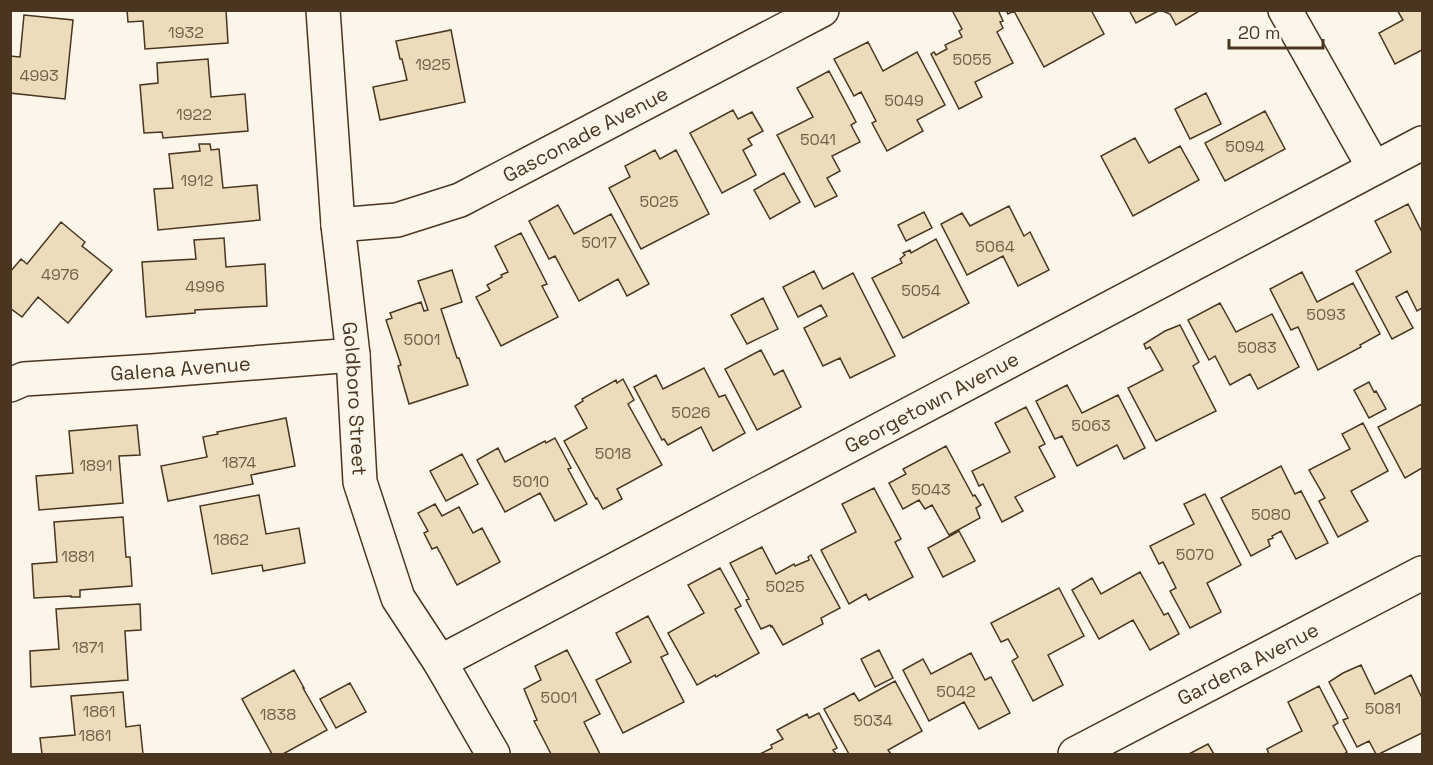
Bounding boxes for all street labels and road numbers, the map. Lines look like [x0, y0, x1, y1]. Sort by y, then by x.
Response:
street label: Gasconade Avenue [498, 80, 673, 188]
street label: Goldboro Street [336, 320, 373, 476]
street label: Georgetown Avenue [840, 345, 1023, 459]
street label: Galena Avenue [109, 350, 252, 387]
street label: Gardena Avenue [1173, 616, 1323, 711]

